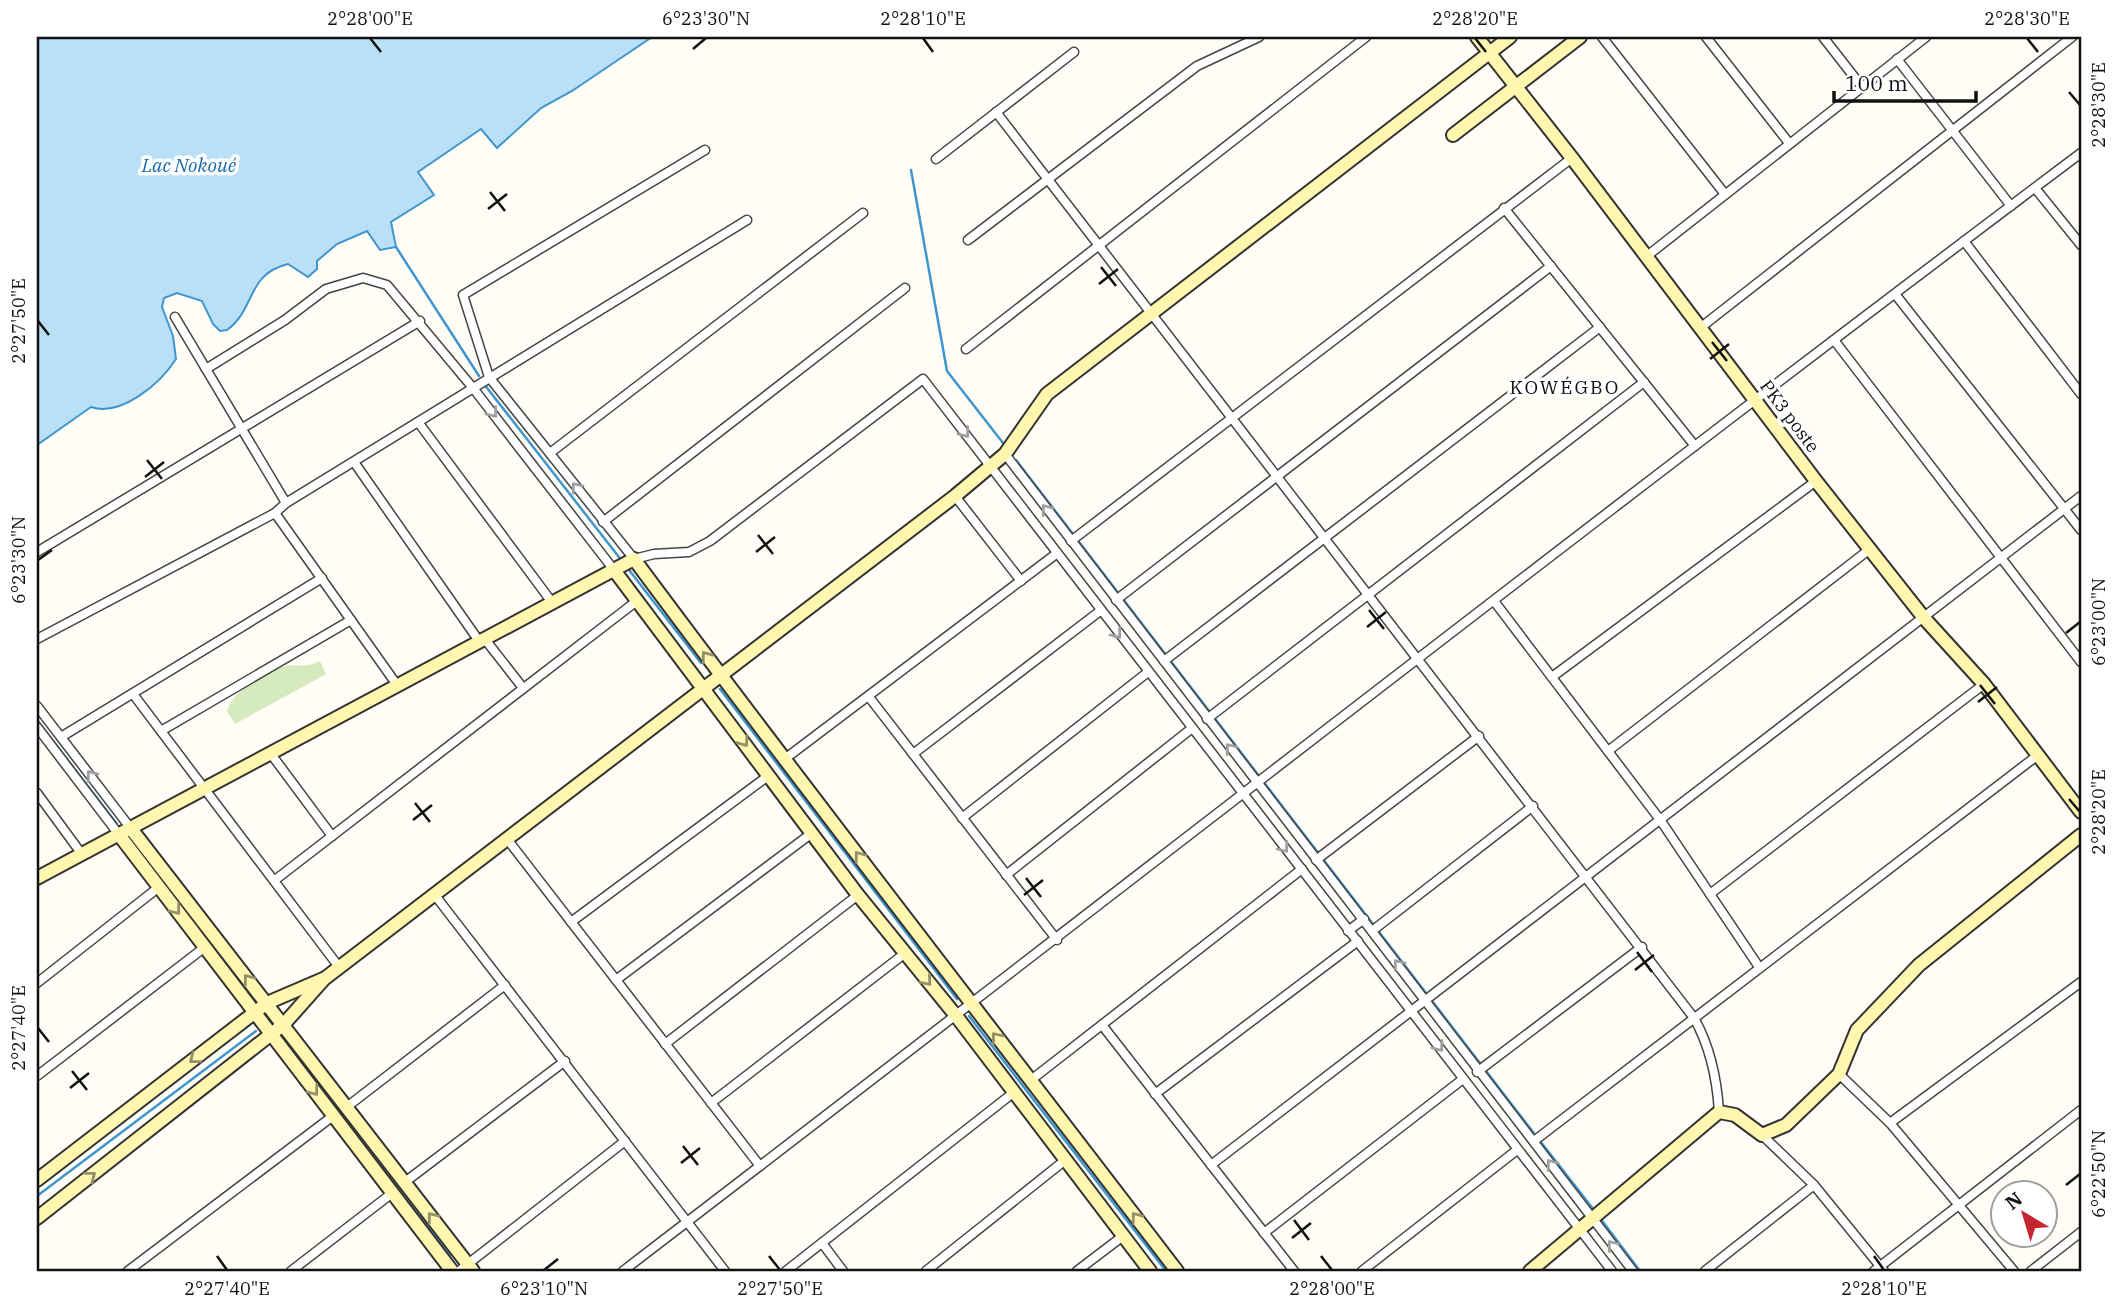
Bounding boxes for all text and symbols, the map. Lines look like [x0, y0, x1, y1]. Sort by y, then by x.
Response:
text: 2°28'00"E [327, 7, 413, 30]
text: 6°23'30"N [662, 7, 750, 30]
text: 2°28'10"E [880, 7, 966, 30]
text: 2°28'20"E [1432, 7, 1518, 30]
text: 2°28'30"E [1984, 7, 2070, 30]
scale bar [1834, 60, 1976, 104]
text: 2°28'30"E [2087, 62, 2110, 148]
text: 100 m [1845, 69, 1908, 97]
water label: Lac Nokoué [141, 153, 237, 177]
text: 2°27'50"E [7, 278, 30, 364]
district label: KOWÉGBO [1510, 375, 1620, 399]
street label: PK3 poste [1755, 375, 1825, 457]
one-way arrow [484, 405, 497, 418]
one-way arrow [957, 425, 970, 438]
one-way arrow [572, 482, 585, 495]
one-way arrow [1042, 504, 1055, 517]
text: 6°23'30"N [7, 516, 30, 604]
text: 6°23'00"N [2087, 578, 2110, 666]
one-way arrow [1109, 626, 1122, 638]
one-way arrow [701, 651, 714, 664]
one-way arrow [736, 734, 748, 747]
one-way arrow [1225, 743, 1238, 755]
text: 2°28'20"E [2087, 769, 2110, 855]
one-way arrow [86, 770, 99, 783]
one-way arrow [1276, 840, 1289, 852]
one-way arrow [855, 851, 867, 864]
one-way arrow [168, 902, 181, 914]
one-way arrow [1394, 959, 1406, 972]
one-way arrow [244, 974, 257, 986]
one-way arrow [918, 974, 931, 986]
text: 2°27'40"E [7, 985, 30, 1071]
one-way arrow [992, 1032, 1005, 1045]
one-way arrow [1430, 1039, 1443, 1052]
one-way arrow [189, 1051, 201, 1064]
one-way arrow [306, 1083, 318, 1096]
text: 6°22'50"N [2087, 1130, 2110, 1218]
one-way arrow [1547, 1159, 1560, 1172]
one-way arrow [83, 1171, 95, 1184]
north arrow [1988, 1178, 2058, 1248]
text: N [2000, 1187, 2027, 1215]
one-way arrow [427, 1212, 440, 1225]
one-way arrow [1131, 1212, 1144, 1225]
one-way arrow [1608, 1240, 1621, 1253]
text: 2°27'40"E [184, 1277, 270, 1300]
text: 6°23'10"N [500, 1277, 588, 1300]
text: 2°27'50"E [737, 1277, 823, 1300]
text: 2°28'00"E [1289, 1277, 1375, 1300]
text: 2°28'10"E [1841, 1277, 1927, 1300]

